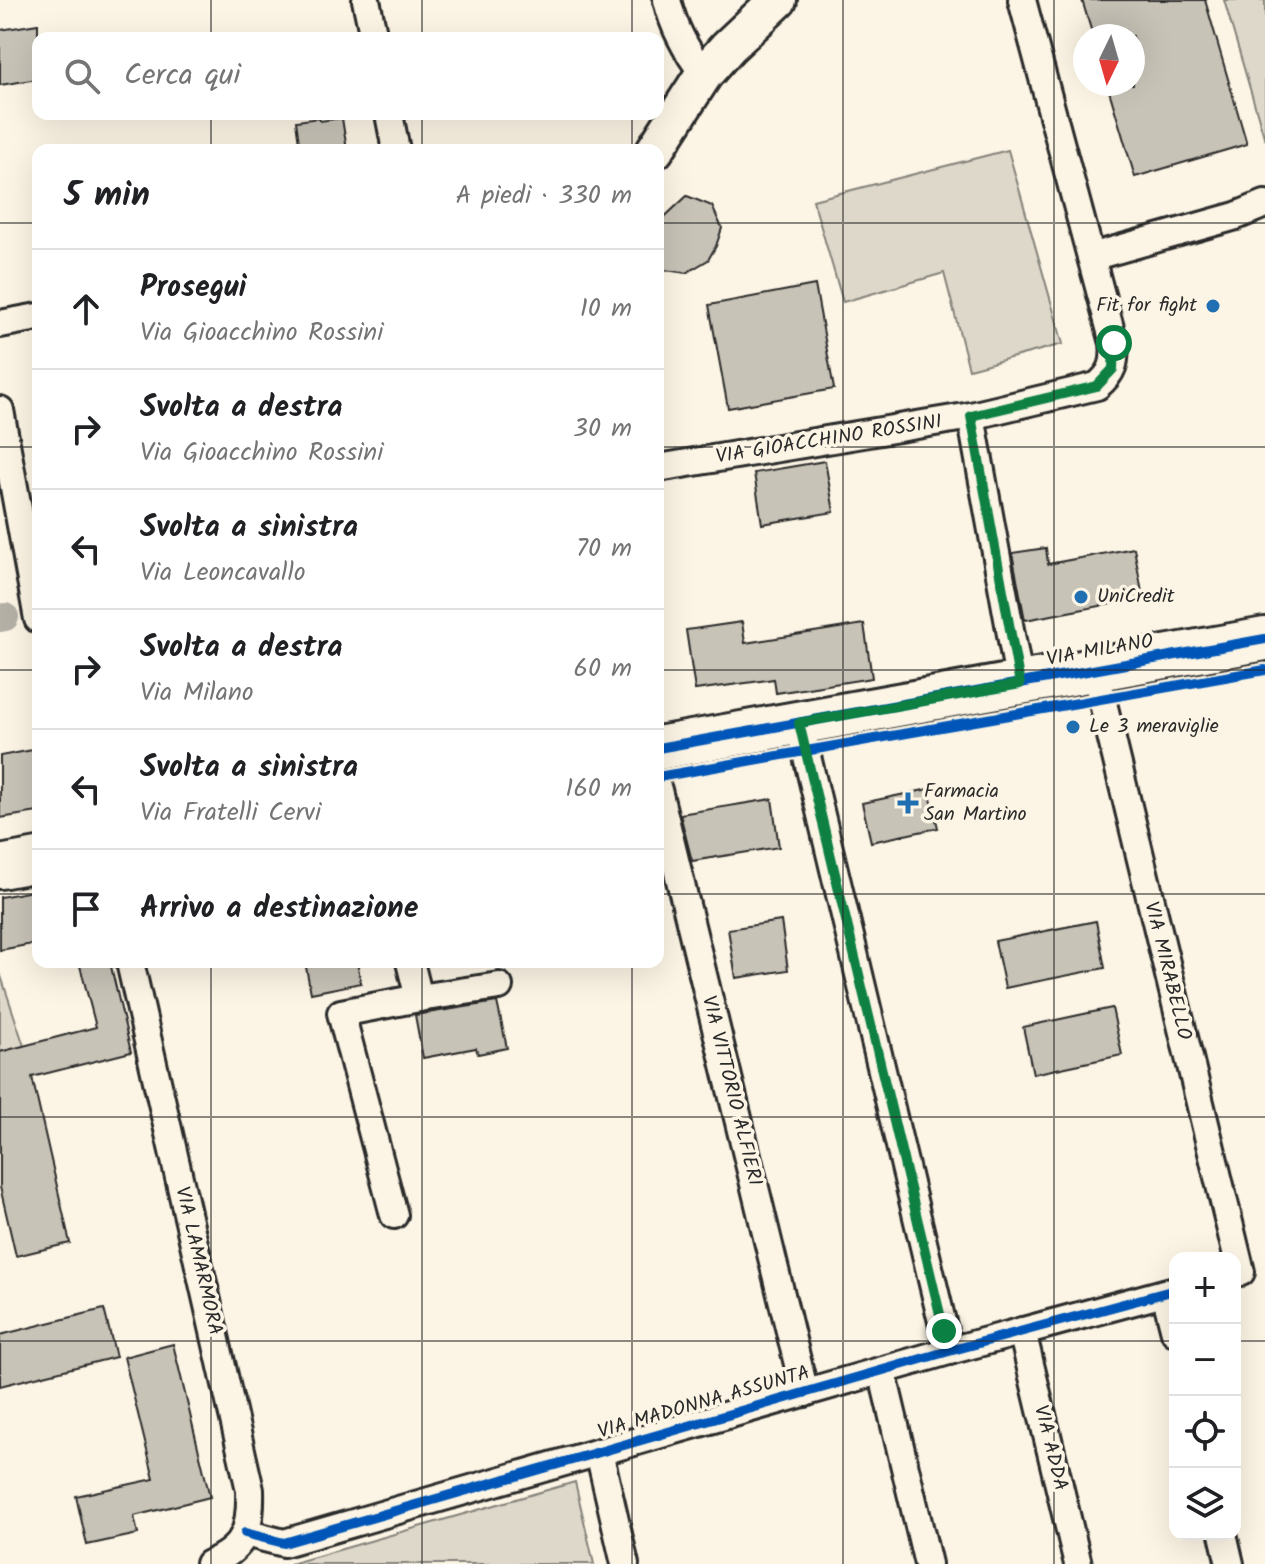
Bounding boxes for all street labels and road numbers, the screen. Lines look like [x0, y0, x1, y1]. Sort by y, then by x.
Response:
street label: VIA GIOACCHINO ROSSINI [714, 406, 944, 474]
street label: VIA MILANO [1044, 626, 1156, 676]
street label: VIA MIRABELLO [1134, 899, 1200, 1043]
street label: VIA VITTORIO ALFIERI [692, 993, 770, 1189]
street label: VIA LAMARMORA [165, 1184, 231, 1338]
street label: VIA MADONNA ASSUNTA [594, 1357, 814, 1449]
street label: VIA ADDA [1024, 1402, 1076, 1494]

